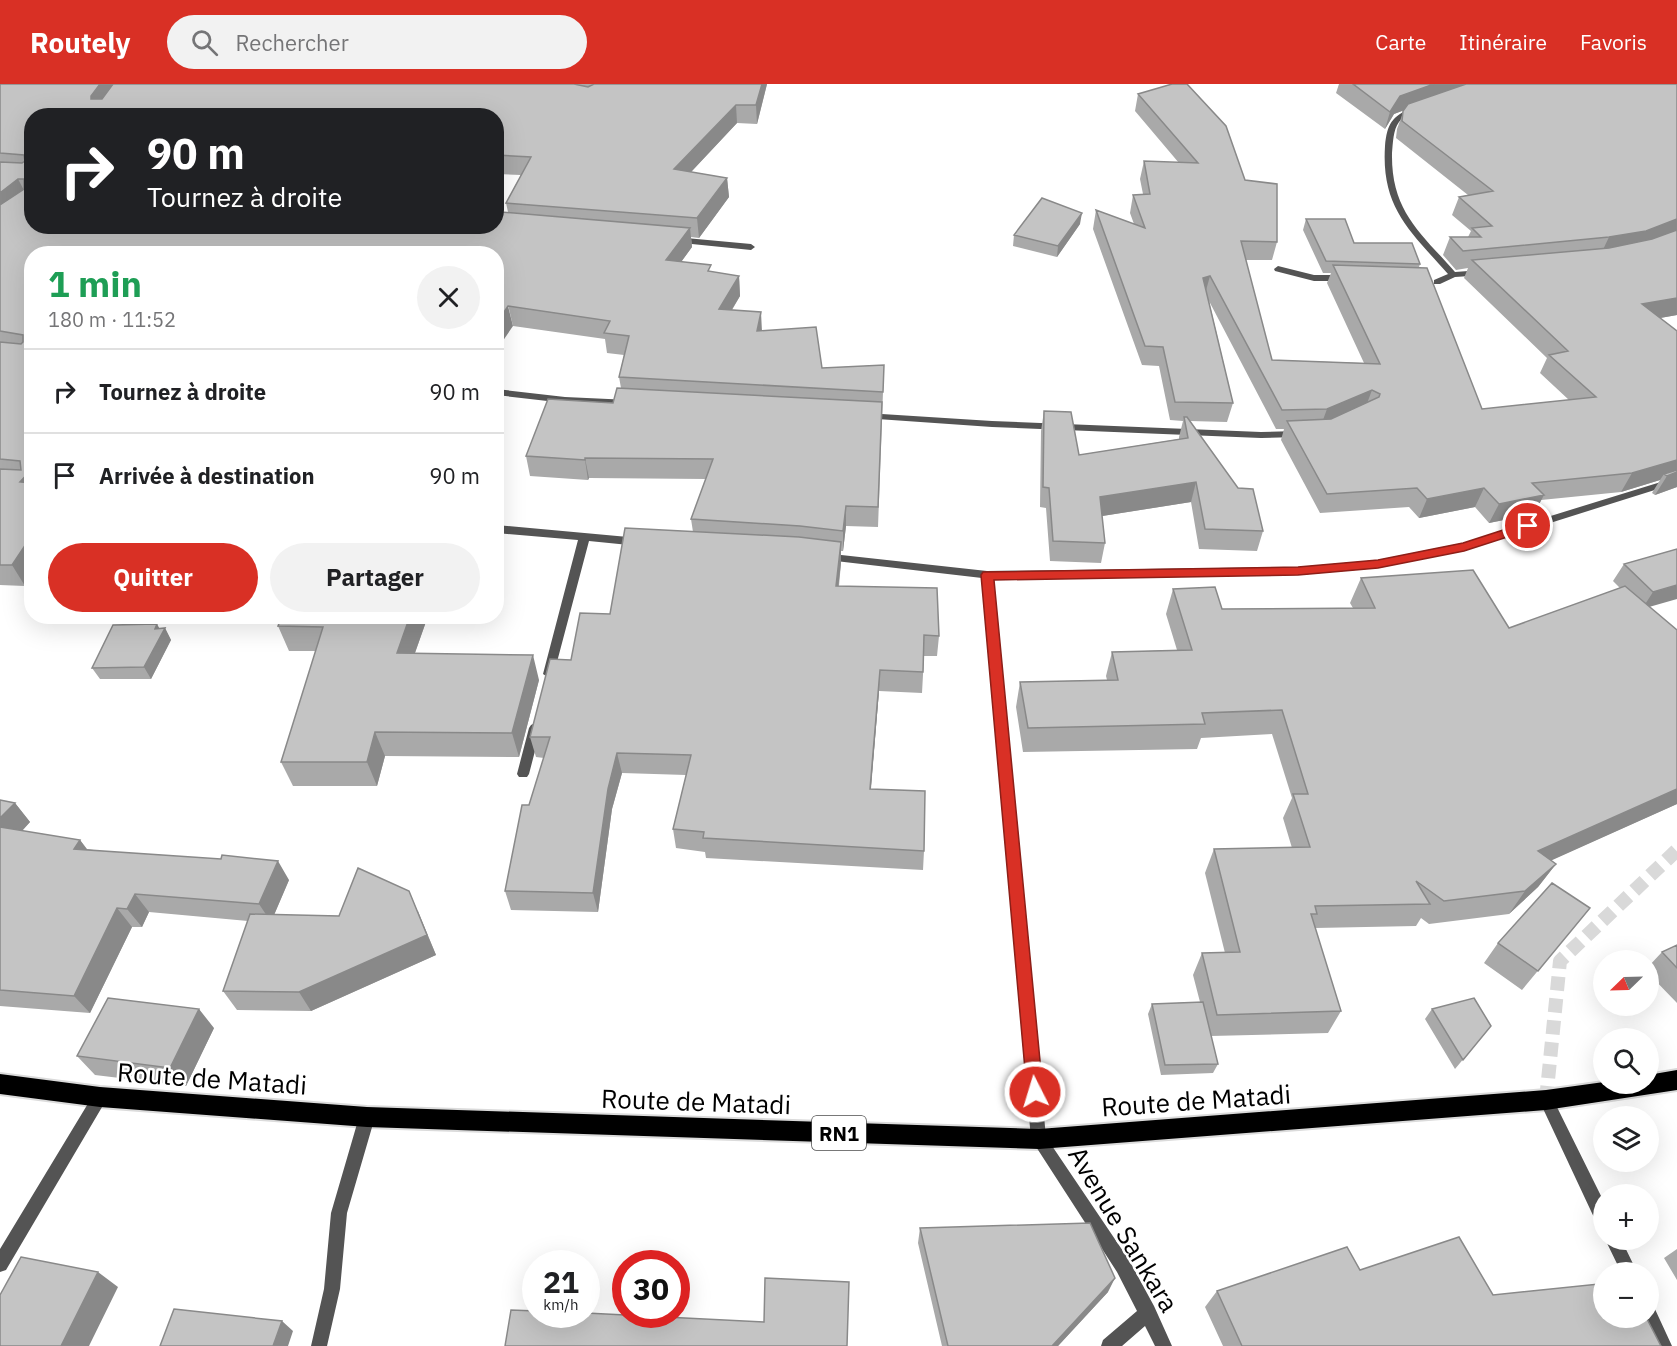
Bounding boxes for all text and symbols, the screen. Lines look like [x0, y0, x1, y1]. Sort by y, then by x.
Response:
search box [167, 15, 587, 69]
text: Routely [30, 24, 131, 61]
icon: search [188, 26, 221, 59]
text: Rechercher [236, 28, 349, 57]
text: Carte [1375, 28, 1426, 56]
text: Itinéraire [1459, 28, 1547, 56]
text: Favoris [1580, 28, 1647, 56]
text: 90 m [147, 126, 245, 181]
icon: right [48, 132, 126, 210]
text: Tournez à droite [147, 179, 342, 214]
text: 1 min [48, 260, 142, 307]
button: close [417, 266, 480, 329]
text: 180 m · 11:52 [48, 306, 176, 333]
icon: right [48, 375, 81, 408]
text: Tournez à droite [99, 377, 266, 406]
text: 90 m [429, 377, 480, 406]
icon: arrive [48, 459, 81, 492]
text: Arrivée à destination [99, 461, 315, 490]
text: 90 m [429, 461, 480, 490]
pin [1502, 500, 1553, 551]
icon: arrive [1511, 509, 1544, 542]
button: Quitter [48, 543, 258, 612]
button: Partager [270, 543, 480, 612]
north arrow [1593, 950, 1659, 1016]
map controls [1593, 950, 1659, 1328]
button: search [1593, 1028, 1659, 1094]
street label: Route de Matadi [116, 1054, 308, 1102]
position arrow [1003, 1060, 1067, 1124]
street label: Route de Matadi [1100, 1076, 1292, 1124]
street label: Route de Matadi [600, 1081, 792, 1121]
button: layers [1593, 1106, 1659, 1172]
road number: RN1 [812, 1116, 866, 1150]
street label: Avenue Sankara [1061, 1140, 1187, 1318]
button: + [1593, 1184, 1659, 1250]
speed limit sign: 30 [612, 1250, 690, 1328]
text: 21 [543, 1262, 579, 1301]
button: − [1593, 1262, 1659, 1328]
text: km/h [543, 1295, 579, 1314]

